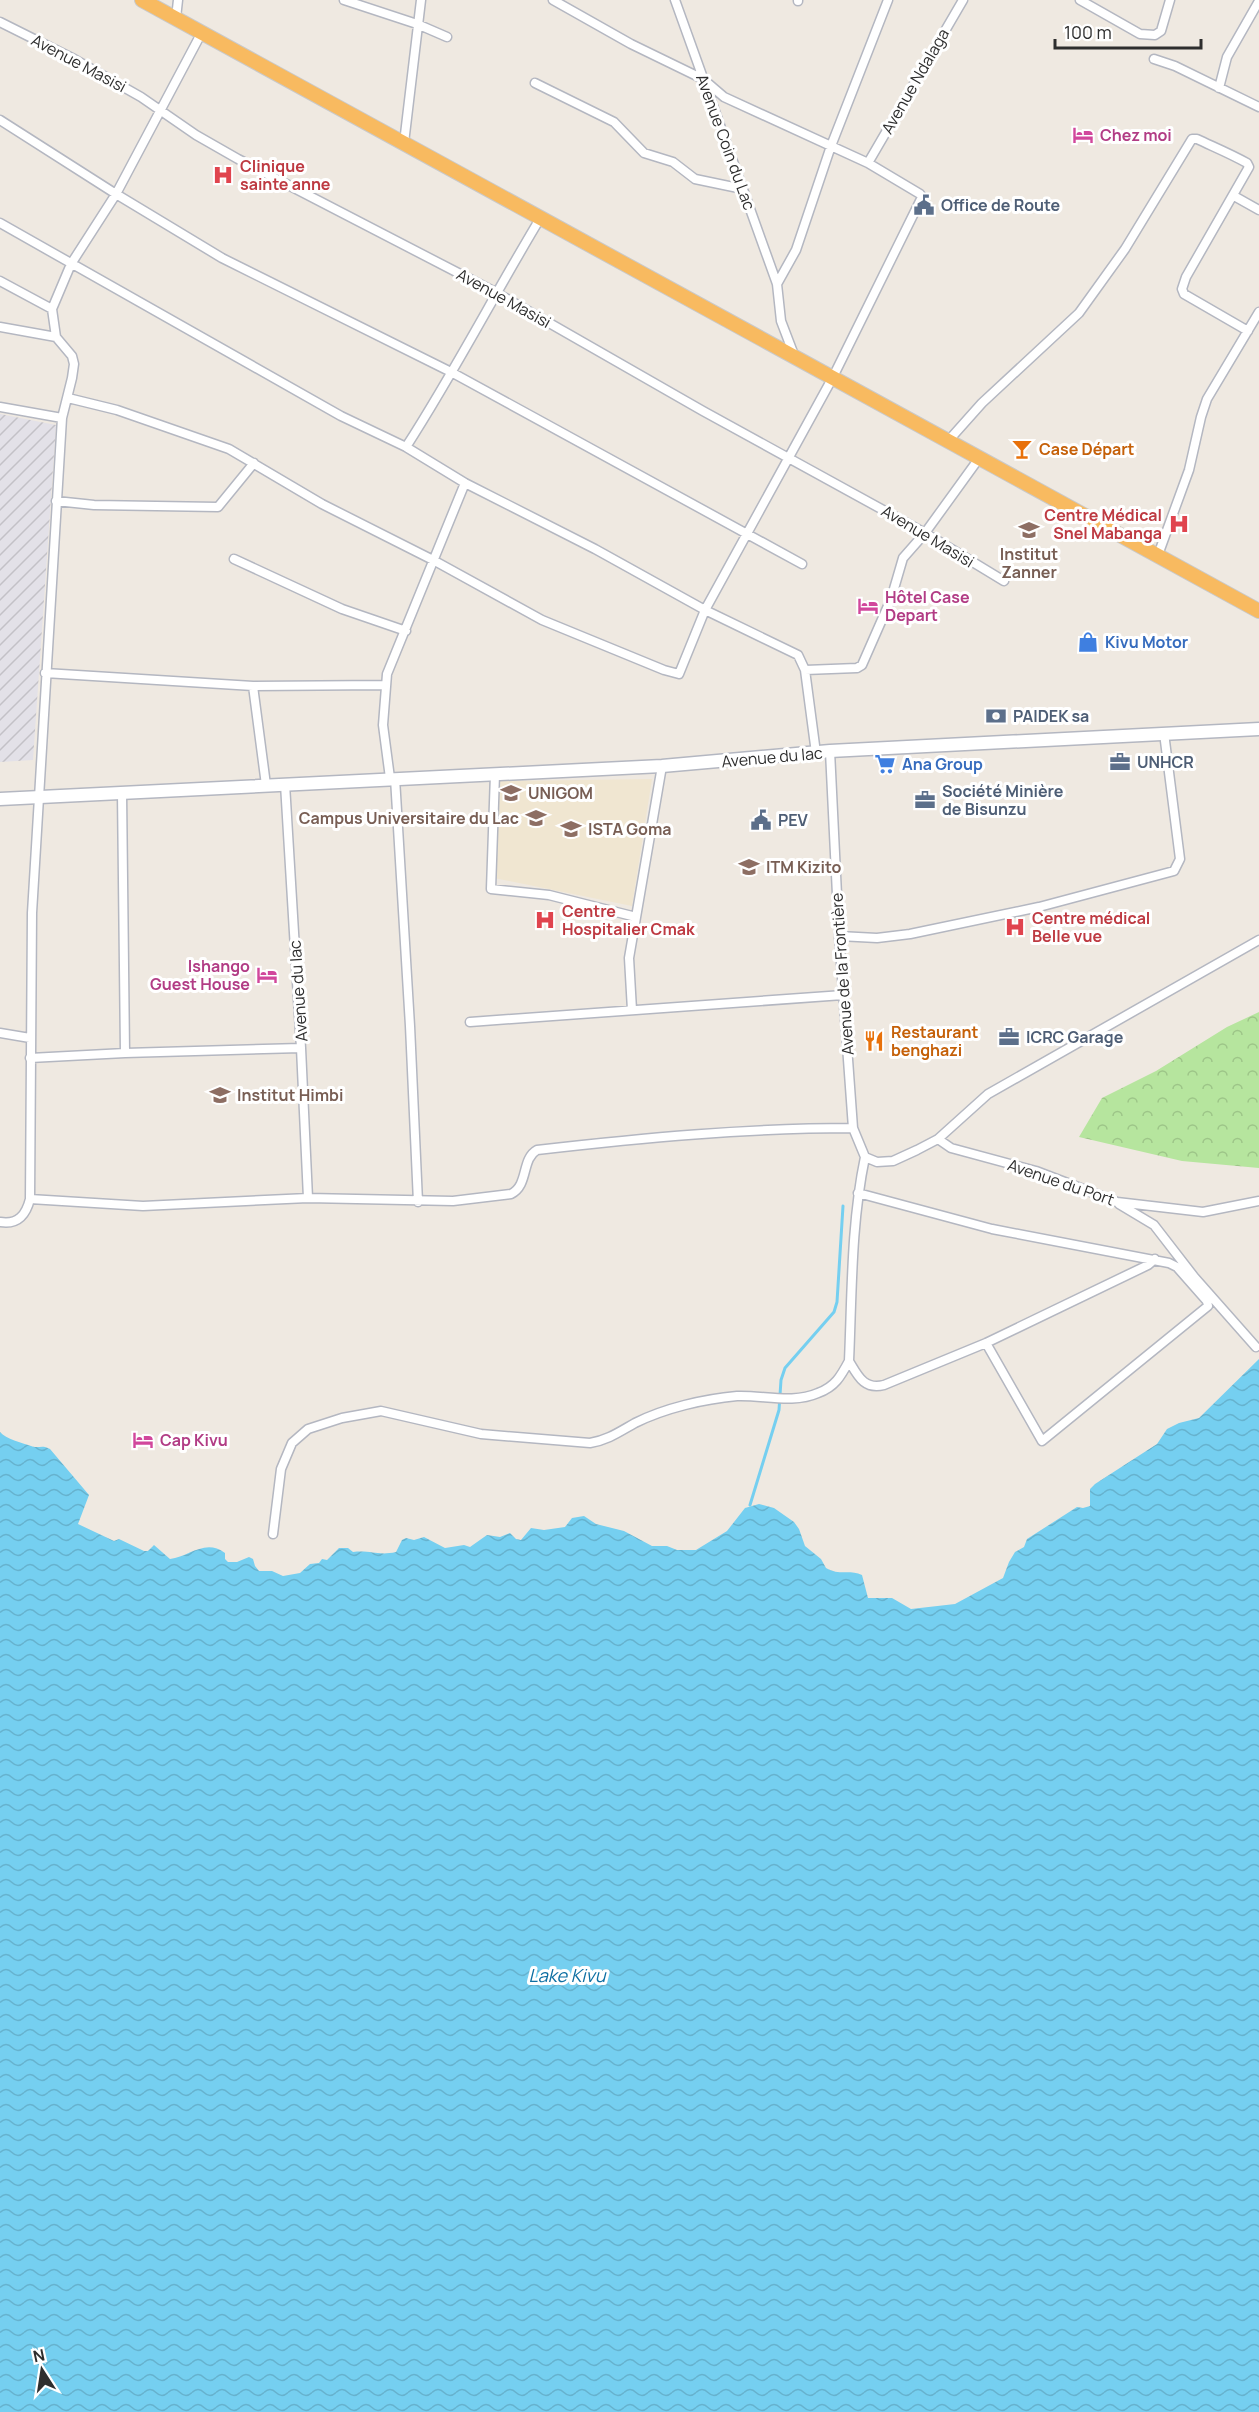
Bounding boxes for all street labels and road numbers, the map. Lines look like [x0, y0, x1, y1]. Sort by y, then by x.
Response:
street label: Avenue Ndalaga [876, 24, 954, 138]
street label: Avenue Masisi [28, 29, 130, 97]
street label: Avenue Coin du Lac [691, 71, 761, 213]
street label: Avenue Masisi [453, 263, 555, 333]
street label: Avenue Masisi [878, 500, 978, 572]
street label: Avenue du lac [720, 742, 824, 772]
street label: Avenue de la Frontière [825, 892, 859, 1056]
street label: Avenue du lac [283, 939, 313, 1042]
street label: Avenue du Port [1005, 1153, 1117, 1211]

